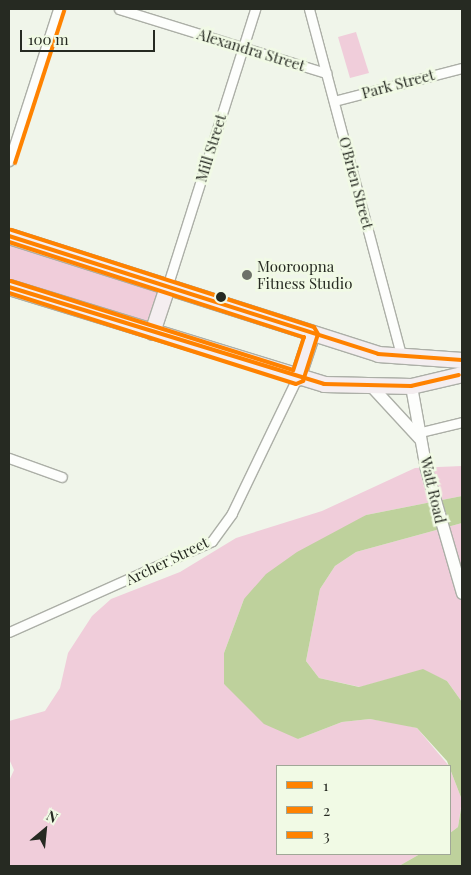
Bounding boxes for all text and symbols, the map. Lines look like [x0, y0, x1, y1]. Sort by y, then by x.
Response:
scale bar [22, 20, 158, 52]
street label: Alexandra Street [195, 25, 307, 75]
text: 100 m [28, 29, 69, 49]
street label: Park Street [360, 66, 436, 102]
street label: Mill Street [192, 112, 230, 184]
street label: O'Brien Street [335, 135, 377, 231]
place label: Mooroopna Fitness Studio [257, 257, 352, 292]
marker: Mooroopna Fitness Studio [241, 269, 253, 281]
unlabelled marker [216, 292, 226, 302]
street label: Watt Road [417, 455, 449, 525]
street label: Archer Street [123, 533, 211, 589]
legend [276, 765, 451, 855]
text: 1 [323, 775, 329, 795]
text: 2 [323, 800, 330, 820]
north arrow [20, 805, 70, 855]
text: N [43, 806, 61, 827]
text: 3 [323, 825, 330, 845]

